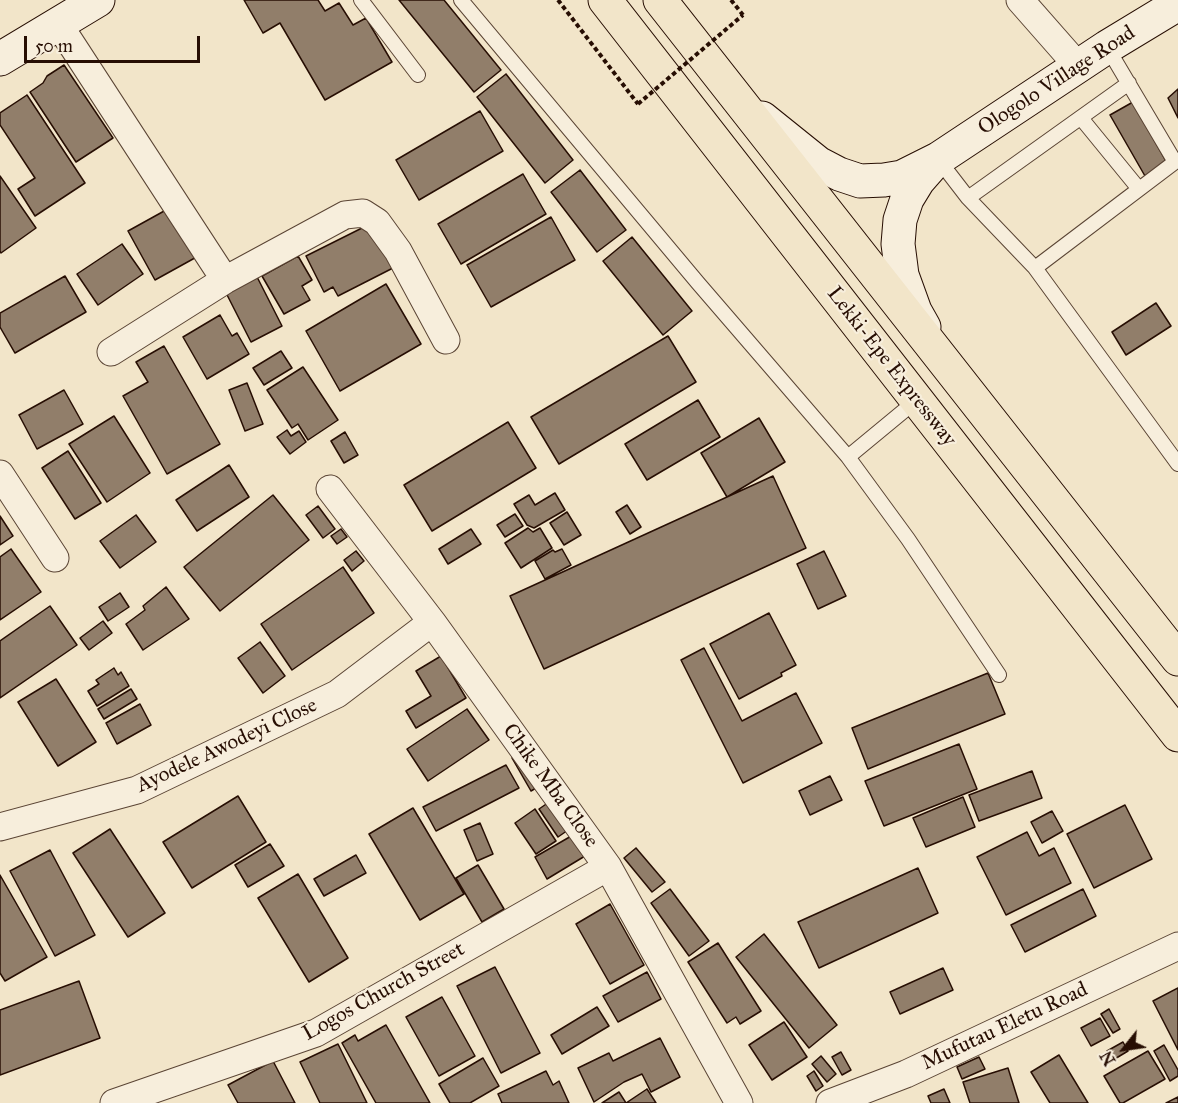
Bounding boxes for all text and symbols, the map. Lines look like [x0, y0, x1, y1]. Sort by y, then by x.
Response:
street label: Ologolo Village Road [974, 21, 1140, 141]
scale bar [27, 24, 202, 62]
text: 50 m [35, 35, 73, 57]
street label: Lekki-Epe Expressway [821, 282, 961, 452]
street label: Ayodele Awodeyi Close [133, 693, 321, 799]
street label: Chike Mba Close [497, 719, 603, 853]
street label: Logos Church Street [299, 937, 469, 1047]
street label: Mufutau Eletu Road [918, 978, 1092, 1076]
north arrow [1094, 1019, 1154, 1079]
text: N [1096, 1048, 1120, 1069]

